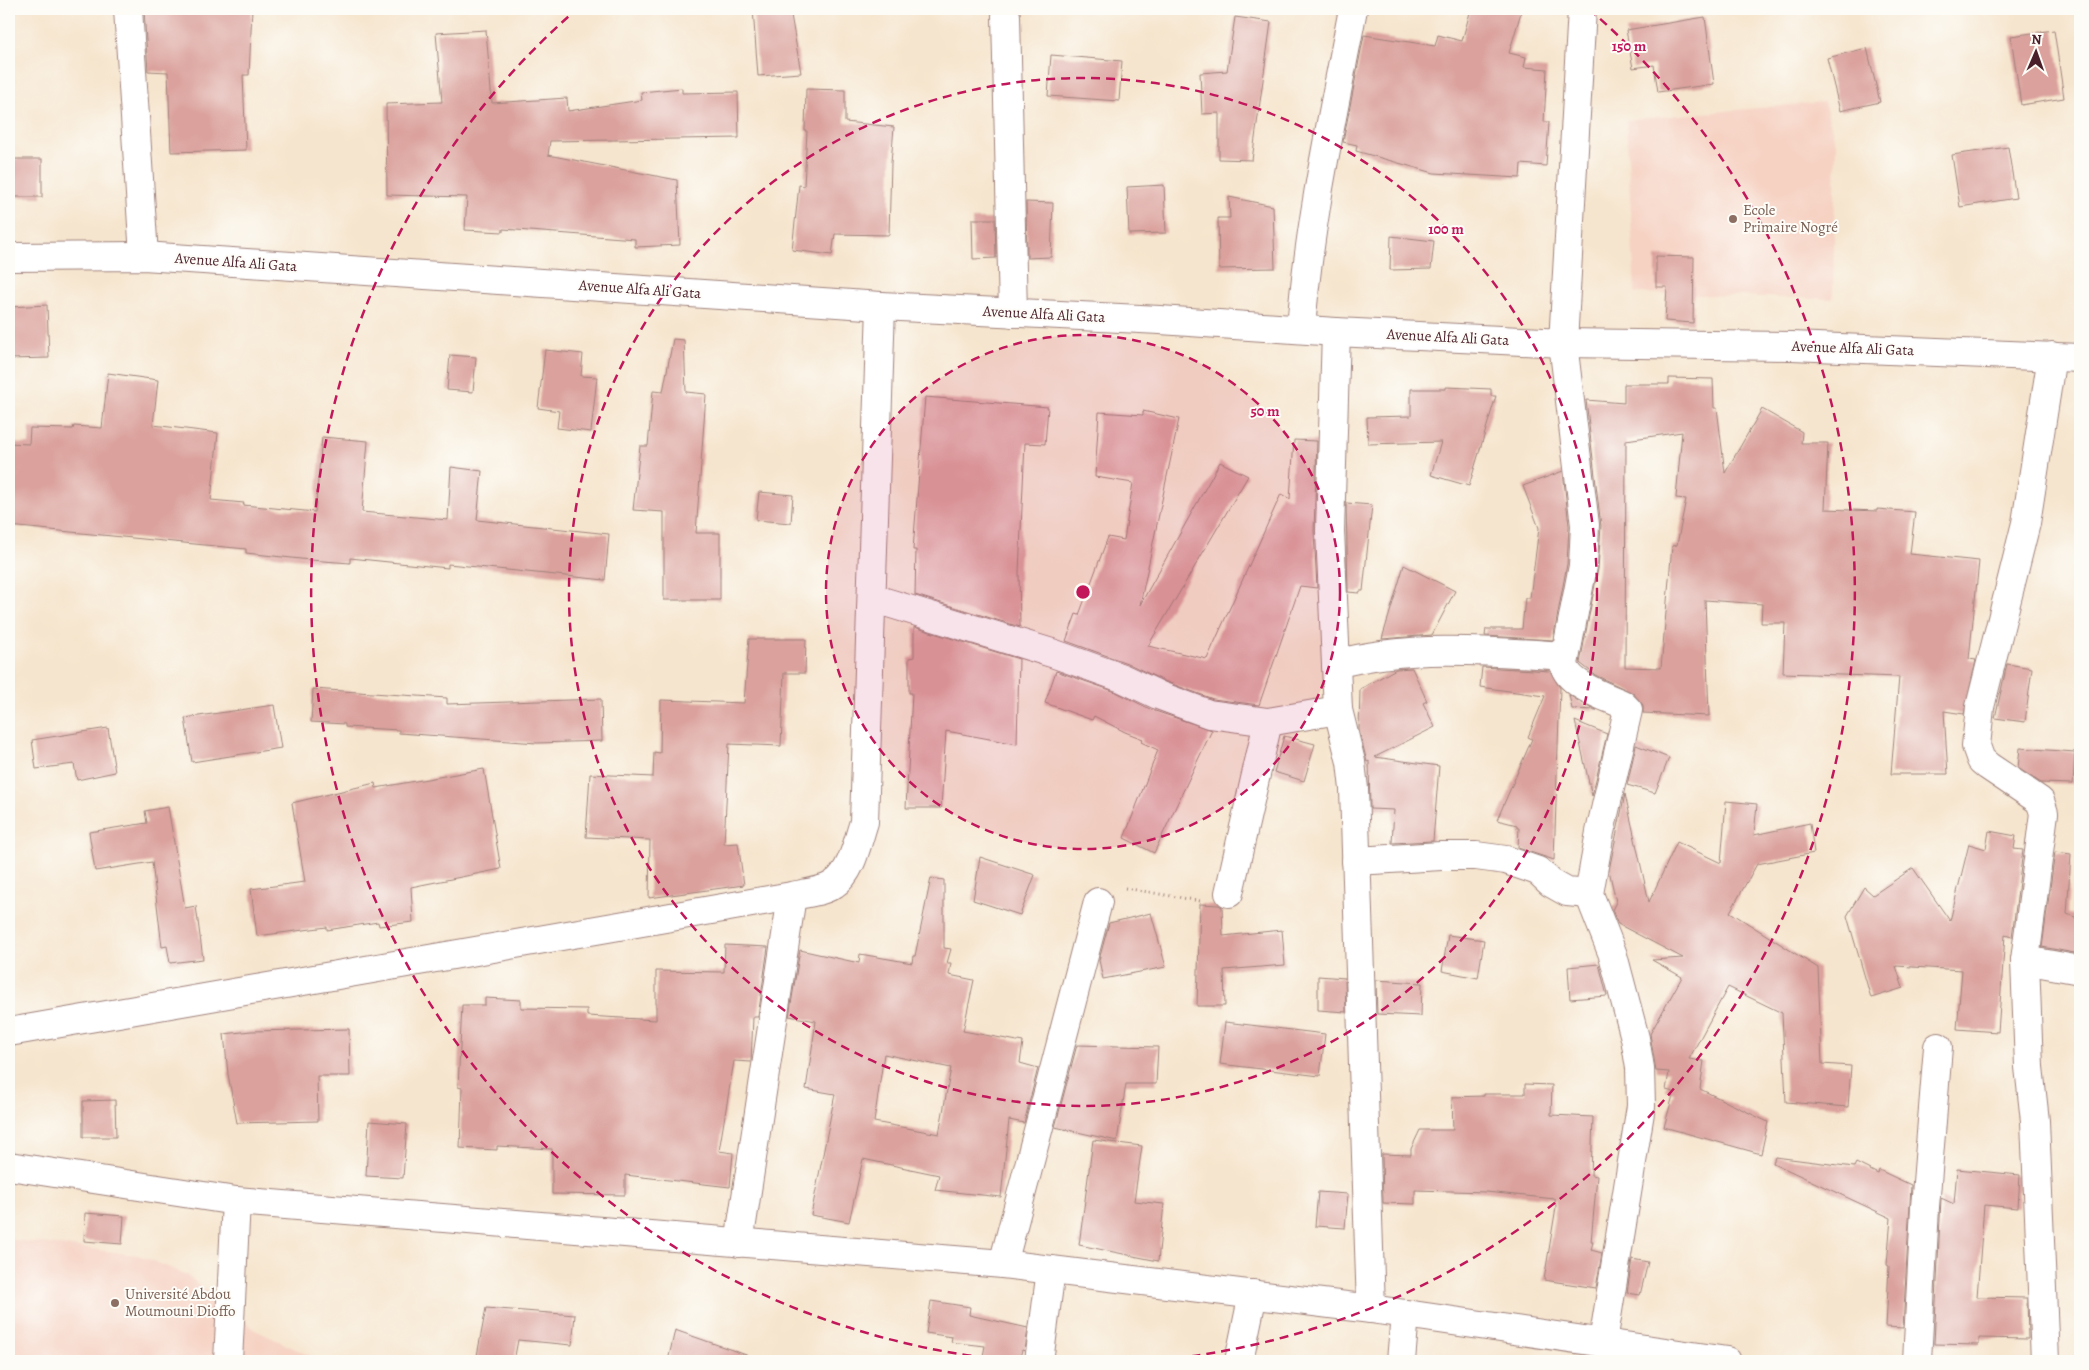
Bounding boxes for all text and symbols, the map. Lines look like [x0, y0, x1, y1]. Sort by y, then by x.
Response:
north arrow [2012, 28, 2062, 78]
text: N [2031, 30, 2042, 49]
text: 150 m [1612, 36, 1647, 56]
place label: Ecole Primaire Nogré [1743, 200, 1838, 237]
marker: Ecole Primaire Nogré [1727, 213, 1739, 225]
text: 100 m [1428, 219, 1464, 239]
street label: Avenue Alfa Ali Gata [173, 248, 298, 276]
street label: Avenue Alfa Ali Gata [577, 275, 702, 303]
street label: Avenue Alfa Ali Gata [981, 301, 1106, 327]
street label: Avenue Alfa Ali Gata [1385, 324, 1510, 350]
street label: Avenue Alfa Ali Gata [1790, 336, 1915, 360]
text: 50 m [1250, 401, 1280, 421]
centre of rings [1074, 583, 1092, 601]
place label: Université Abdou Moumouni Dioffo [125, 1284, 235, 1321]
marker: Université Abdou Moumouni Dioffo [109, 1297, 121, 1309]

